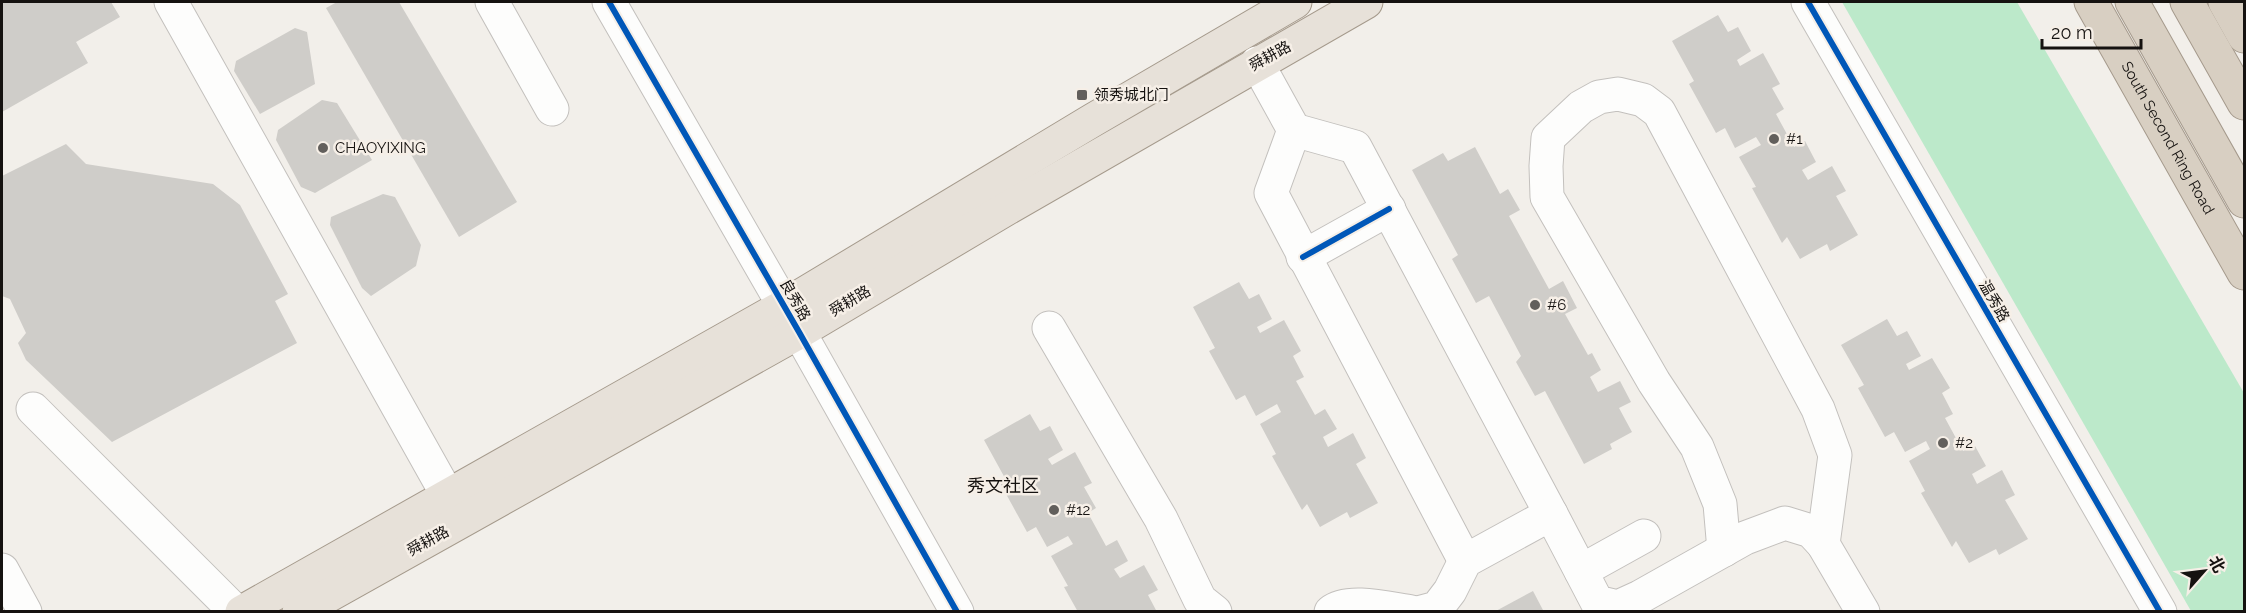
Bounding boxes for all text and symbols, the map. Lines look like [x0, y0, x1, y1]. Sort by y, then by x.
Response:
scale bar [2042, 12, 2141, 50]
text: 20 m [2051, 22, 2093, 43]
street label: 舜耕路 [1246, 37, 1294, 75]
street label: South Second Ring Road [2117, 58, 2218, 217]
place label: 领秀城北门 [1094, 86, 1169, 104]
marker: 领秀城北门 [1075, 88, 1089, 102]
place label: #1 [1786, 130, 1803, 148]
marker: #1 [1767, 132, 1781, 146]
place label: CHAOYIXING [335, 139, 426, 157]
marker: CHAOYIXING [316, 141, 330, 155]
street label: 良秀路 [776, 276, 814, 324]
street label: 温秀路 [1975, 277, 2013, 325]
street label: 舜耕路 [826, 282, 874, 320]
place label: #6 [1547, 296, 1566, 314]
marker: #6 [1528, 298, 1542, 312]
place label: #2 [1955, 434, 1973, 452]
marker: #2 [1936, 436, 1950, 450]
district label: 秀文社区 [967, 475, 1039, 496]
place label: #12 [1066, 501, 1091, 519]
marker: #12 [1047, 503, 1061, 517]
street label: 舜耕路 [404, 522, 452, 560]
north arrow [2174, 541, 2234, 601]
text: 北 [2205, 553, 2229, 576]

